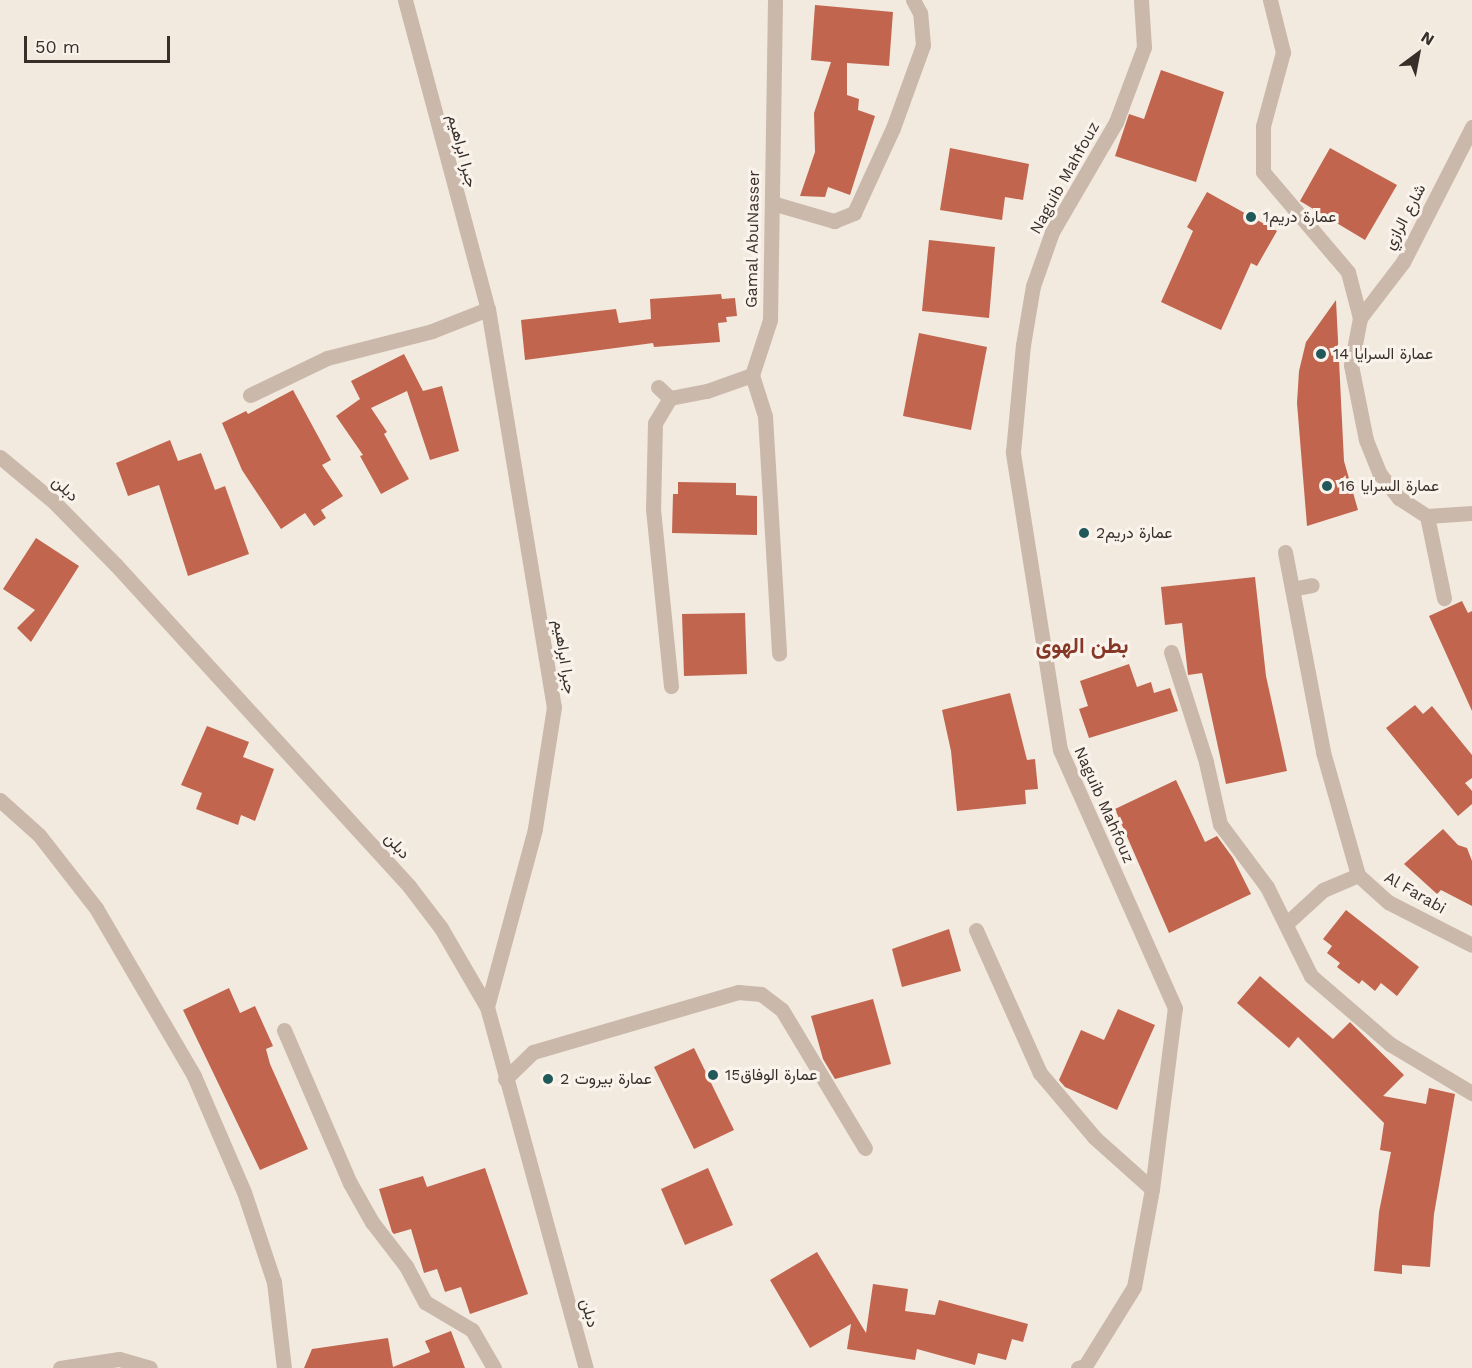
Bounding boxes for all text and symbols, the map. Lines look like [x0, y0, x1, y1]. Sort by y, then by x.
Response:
scale bar [27, 24, 172, 62]
north arrow [1388, 24, 1448, 84]
text: N [1418, 27, 1438, 50]
text: 50 m [35, 36, 80, 57]
street label: جبرا ابراهيم [443, 112, 481, 190]
street label: Naguib Mahfouz [1026, 119, 1104, 237]
street label: Gamal AbuNasser [742, 169, 764, 309]
street label: شارع الرازي [1380, 181, 1430, 253]
place label: عمارة دريم1 [1263, 207, 1336, 227]
marker: عمارة دريم1 [1244, 210, 1258, 224]
place label: عمارة السرايا 14 [1333, 344, 1433, 364]
marker: عمارة السرايا 14 [1314, 347, 1328, 361]
street label: دبلن [48, 472, 82, 506]
place label: عمارة السرايا 16 [1339, 476, 1439, 496]
marker: عمارة السرايا 16 [1320, 479, 1334, 493]
place label: عمارة دريم2 [1096, 523, 1172, 543]
marker: عمارة دريم2 [1077, 526, 1091, 540]
street label: جبرا ابراهيم [549, 619, 579, 695]
district label: بطن الهوى [1035, 633, 1129, 659]
street label: Naguib Mahfouz [1070, 744, 1138, 866]
street label: دبلن [380, 829, 414, 863]
street label: Al Farabi [1381, 868, 1449, 918]
place label: عمارة الوفاق15 [725, 1065, 817, 1085]
marker: عمارة الوفاق15 [706, 1068, 720, 1082]
place label: عمارة بيروت 2 [560, 1069, 652, 1089]
marker: عمارة بيروت 2 [541, 1072, 555, 1086]
street label: دبلن [576, 1296, 602, 1330]

